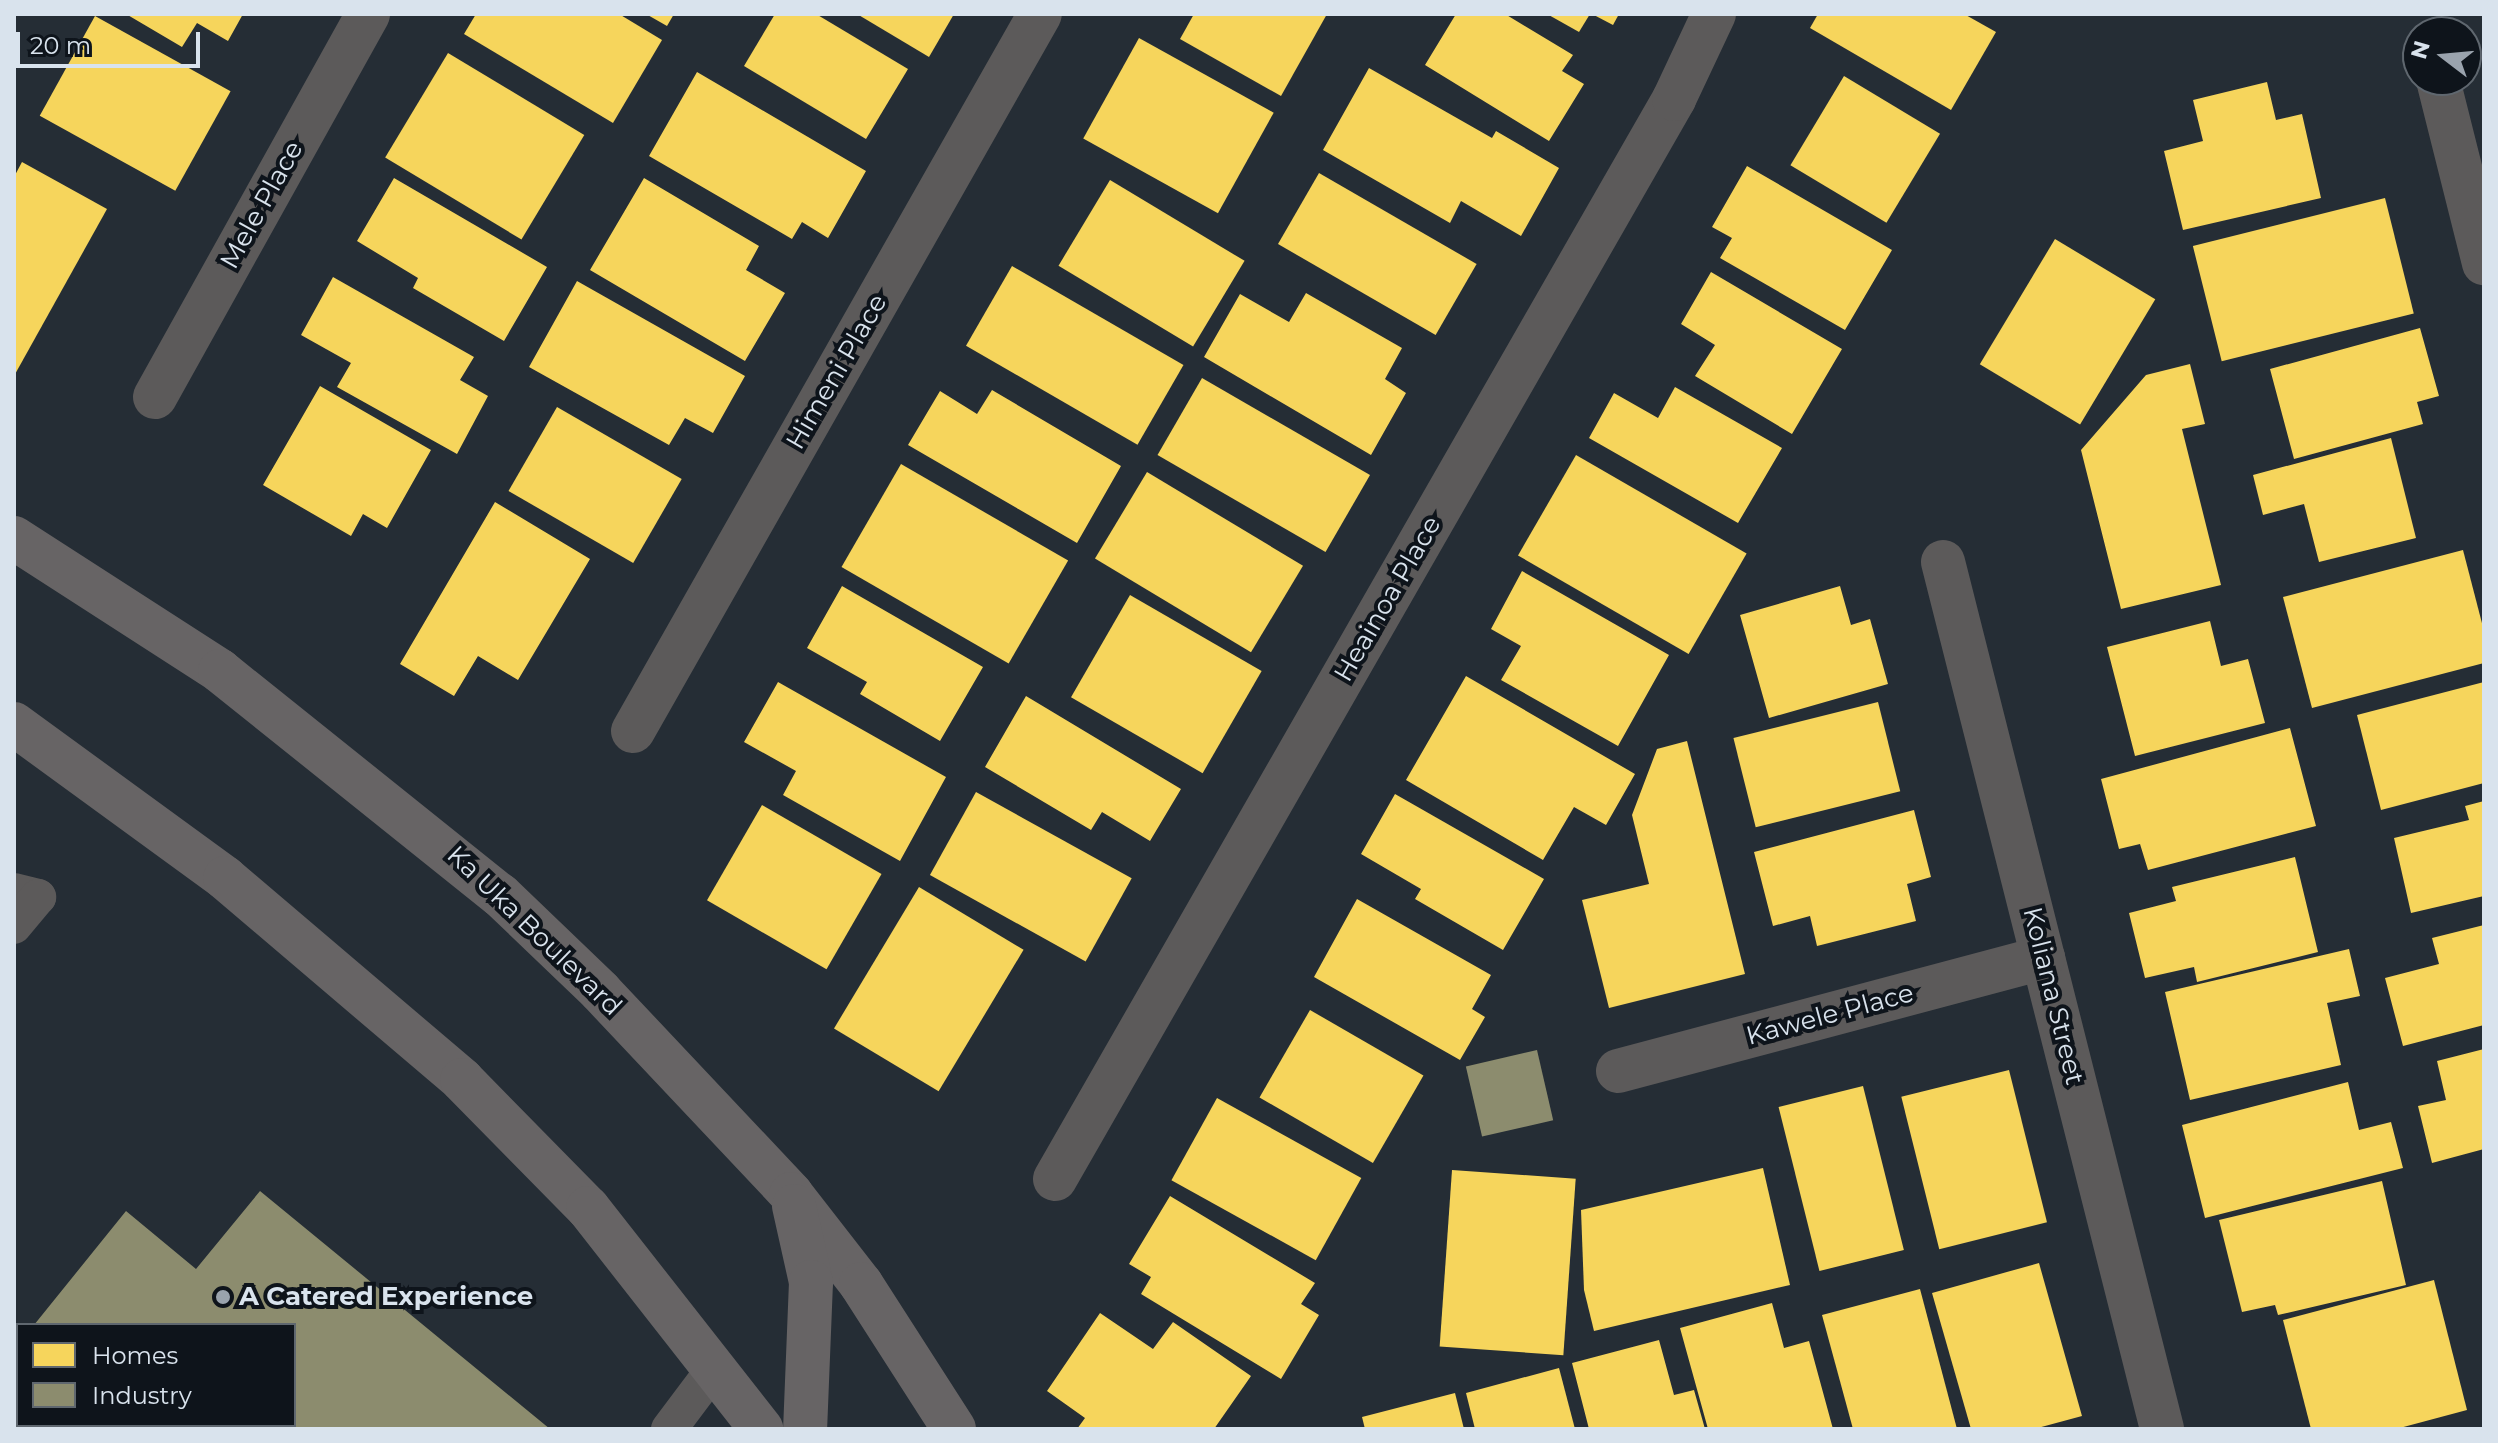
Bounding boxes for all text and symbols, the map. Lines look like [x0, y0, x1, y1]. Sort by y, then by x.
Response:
scale bar [20, 16, 204, 66]
north arrow [2402, 16, 2482, 96]
text: 20 m [30, 31, 91, 60]
text: N [2405, 38, 2436, 62]
street label: Mele Place [214, 136, 310, 274]
street label: Himeni Place [780, 289, 894, 455]
street label: Heainoa Place [1328, 511, 1448, 687]
street label: Ka Uka Boulevard [440, 840, 628, 1022]
street label: Koliana Street [2016, 904, 2090, 1088]
street label: Kawele Place [1743, 978, 1917, 1052]
place label: A Catered Experience [239, 1281, 533, 1313]
marker: A Catered Experience [214, 1288, 232, 1306]
legend [16, 1323, 296, 1427]
text: Homes [92, 1341, 178, 1370]
text: Industry [92, 1381, 192, 1410]

